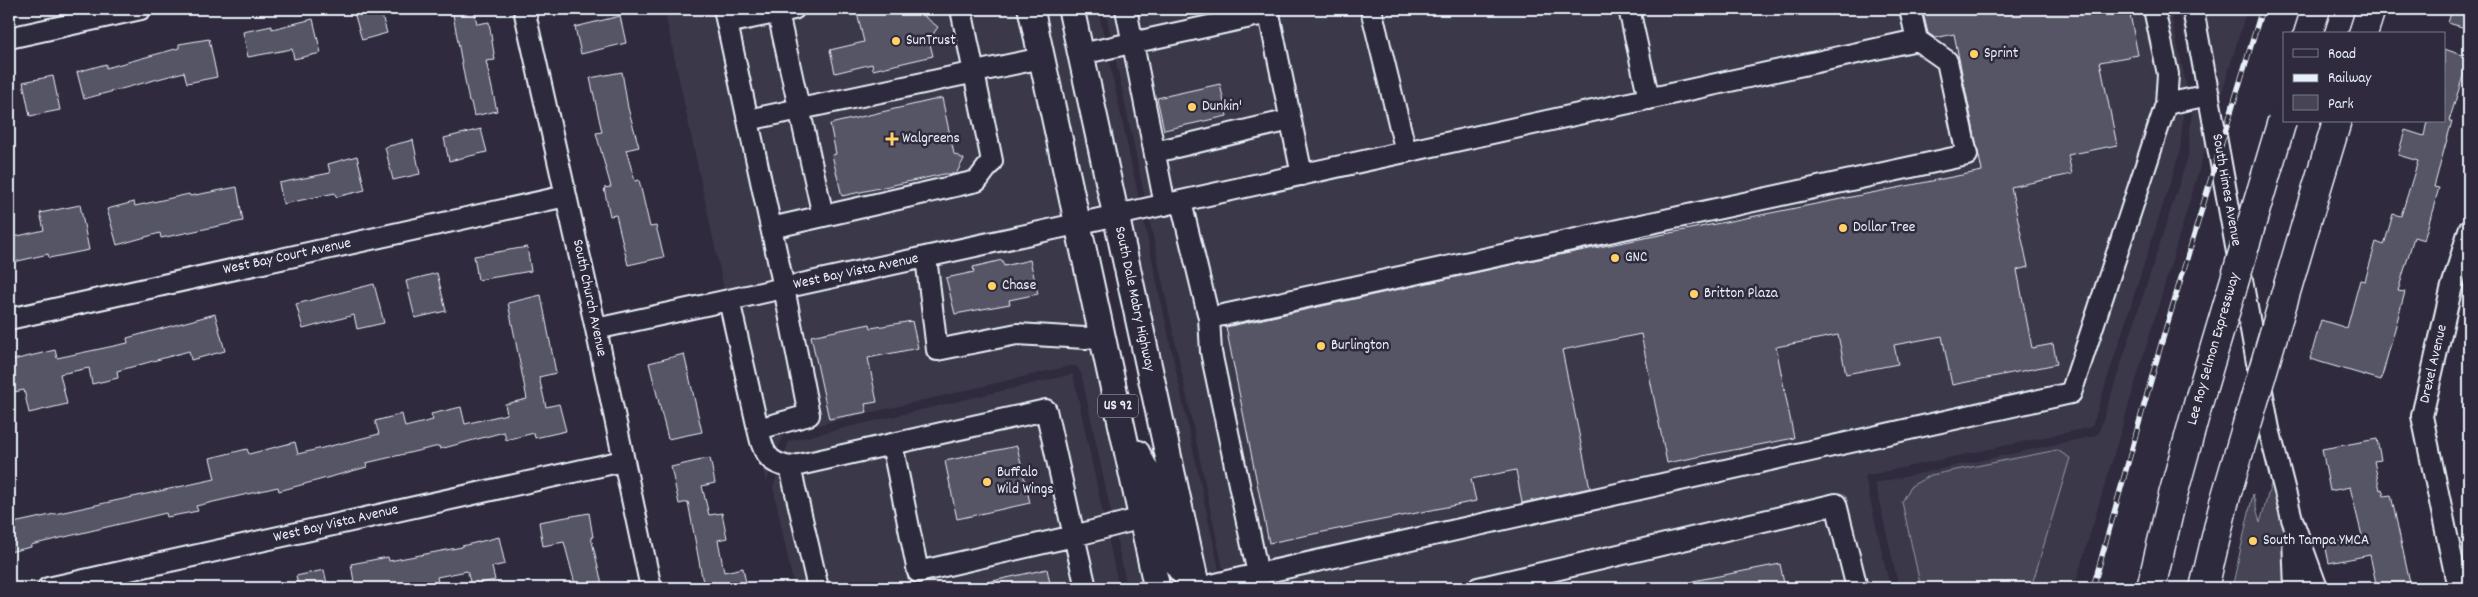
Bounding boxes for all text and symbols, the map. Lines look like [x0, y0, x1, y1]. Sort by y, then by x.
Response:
place label: SunTrust [906, 30, 956, 52]
legend [2283, 32, 2446, 122]
marker: SunTrust [890, 35, 902, 47]
place label: Sprint [1984, 43, 2019, 65]
text: Road [2328, 44, 2356, 66]
marker: Sprint [1968, 48, 1980, 60]
text: Railway [2328, 68, 2372, 90]
text: Park [2328, 94, 2354, 116]
place label: Dunkin' [1202, 96, 1242, 118]
marker: Dunkin' [1186, 101, 1198, 113]
place label: Walgreens [902, 128, 960, 150]
street label: South Himes Avenue [2205, 132, 2247, 248]
marker: Walgreens [886, 133, 898, 145]
place label: Dollar Tree [1853, 217, 1916, 239]
marker: Dollar Tree [1837, 222, 1849, 234]
street label: South Dale Mabry Highway [1108, 224, 1160, 375]
street label: West Bay Court Avenue [221, 233, 353, 281]
street label: South Church Avenue [566, 237, 612, 359]
place label: GNC [1625, 247, 1647, 269]
street label: West Bay Vista Avenue [791, 248, 921, 296]
marker: GNC [1609, 252, 1621, 264]
street label: Lee Roy Selmon Expressway [2182, 270, 2246, 428]
place label: Chase [1002, 275, 1037, 297]
marker: Chase [986, 280, 998, 292]
place label: Britton Plaza [1704, 283, 1779, 305]
marker: Britton Plaza [1688, 288, 1700, 300]
street label: Drexel Avenue [2414, 322, 2454, 406]
place label: Burlington [1331, 335, 1389, 357]
marker: Burlington [1315, 340, 1327, 352]
road number: US 92 [1098, 394, 1138, 418]
place label: Buffalo Wild Wings [997, 462, 1054, 501]
marker: Buffalo Wild Wings [981, 476, 993, 488]
street label: West Bay Vista Avenue [271, 499, 401, 549]
place label: South Tampa YMCA [2263, 530, 2369, 552]
marker: South Tampa YMCA [2247, 535, 2259, 547]

